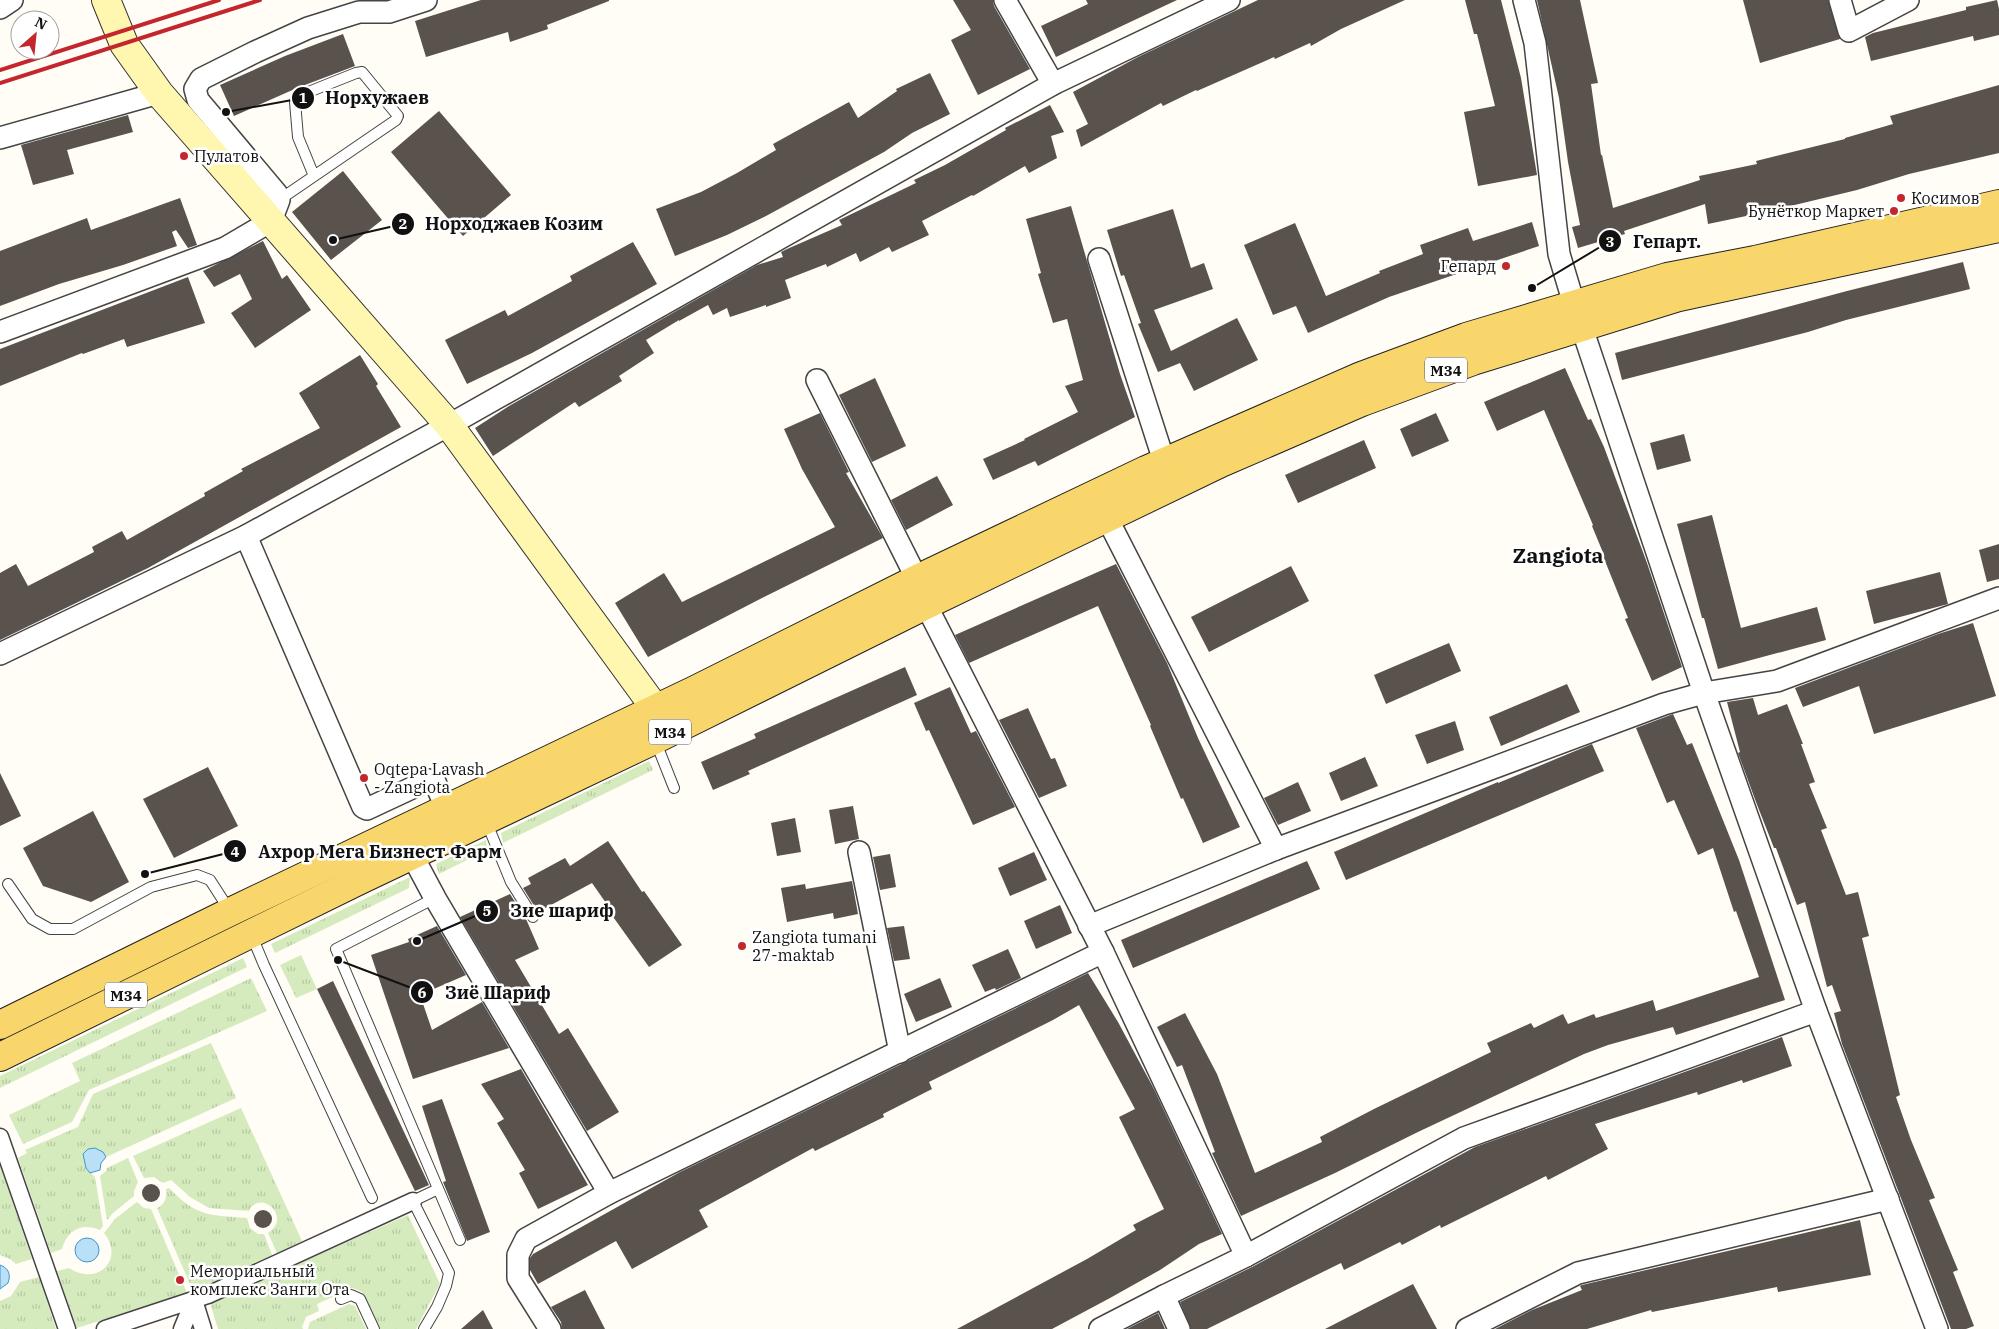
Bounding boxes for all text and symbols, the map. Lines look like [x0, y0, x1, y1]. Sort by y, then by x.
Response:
north arrow [10, 10, 60, 60]
text: N [32, 13, 50, 34]
callout: Норхужаев [290, 81, 439, 114]
text: Норхужаев [325, 86, 429, 109]
text: 1 [298, 88, 308, 107]
place label: Пулатов [194, 146, 259, 166]
marker: Пулатов [178, 150, 190, 162]
place label: Косимов [1911, 188, 1980, 208]
marker: Косимов [1895, 192, 1907, 204]
place label: Бунёткор Маркет [1748, 201, 1884, 221]
marker: Бунёткор Маркет [1888, 205, 1900, 217]
callout: Норходжаев Козим [390, 207, 613, 240]
text: Норходжаев Козим [425, 212, 603, 235]
text: 2 [398, 214, 408, 233]
callout: Гепарт. [1598, 225, 1711, 258]
text: Гепарт. [1633, 230, 1701, 253]
text: 3 [1605, 232, 1615, 251]
place label: Гепард [1441, 256, 1496, 276]
marker: Гепард [1500, 260, 1512, 272]
road number: M34 [1425, 358, 1467, 382]
district label: Zangiota [1512, 541, 1604, 569]
road number: M34 [649, 720, 691, 744]
place label: Oqtepa Lavash - Zangiota [374, 759, 485, 797]
marker: Oqtepa Lavash - Zangiota [358, 772, 370, 784]
callout: Ахрор Мега Бизнест Фарм [223, 835, 511, 868]
text: Ахрор Мега Бизнест Фарм [258, 840, 502, 863]
text: 4 [230, 842, 240, 861]
callout: Зие шариф [475, 894, 623, 927]
text: Зие шариф [510, 899, 614, 922]
text: 5 [482, 901, 492, 920]
place label: Zangiota tumani 27-maktab [752, 927, 877, 965]
marker: Zangiota tumani 27-maktab [736, 940, 748, 952]
callout: Зиё Шариф [410, 976, 561, 1009]
text: Зиё Шариф [445, 981, 551, 1004]
road number: M34 [105, 982, 147, 1008]
text: 6 [417, 983, 427, 1002]
place label: Мемориальный комплекс Занги Ота [190, 1261, 350, 1299]
marker: Мемориальный комплекс Занги Ота [174, 1274, 186, 1286]

